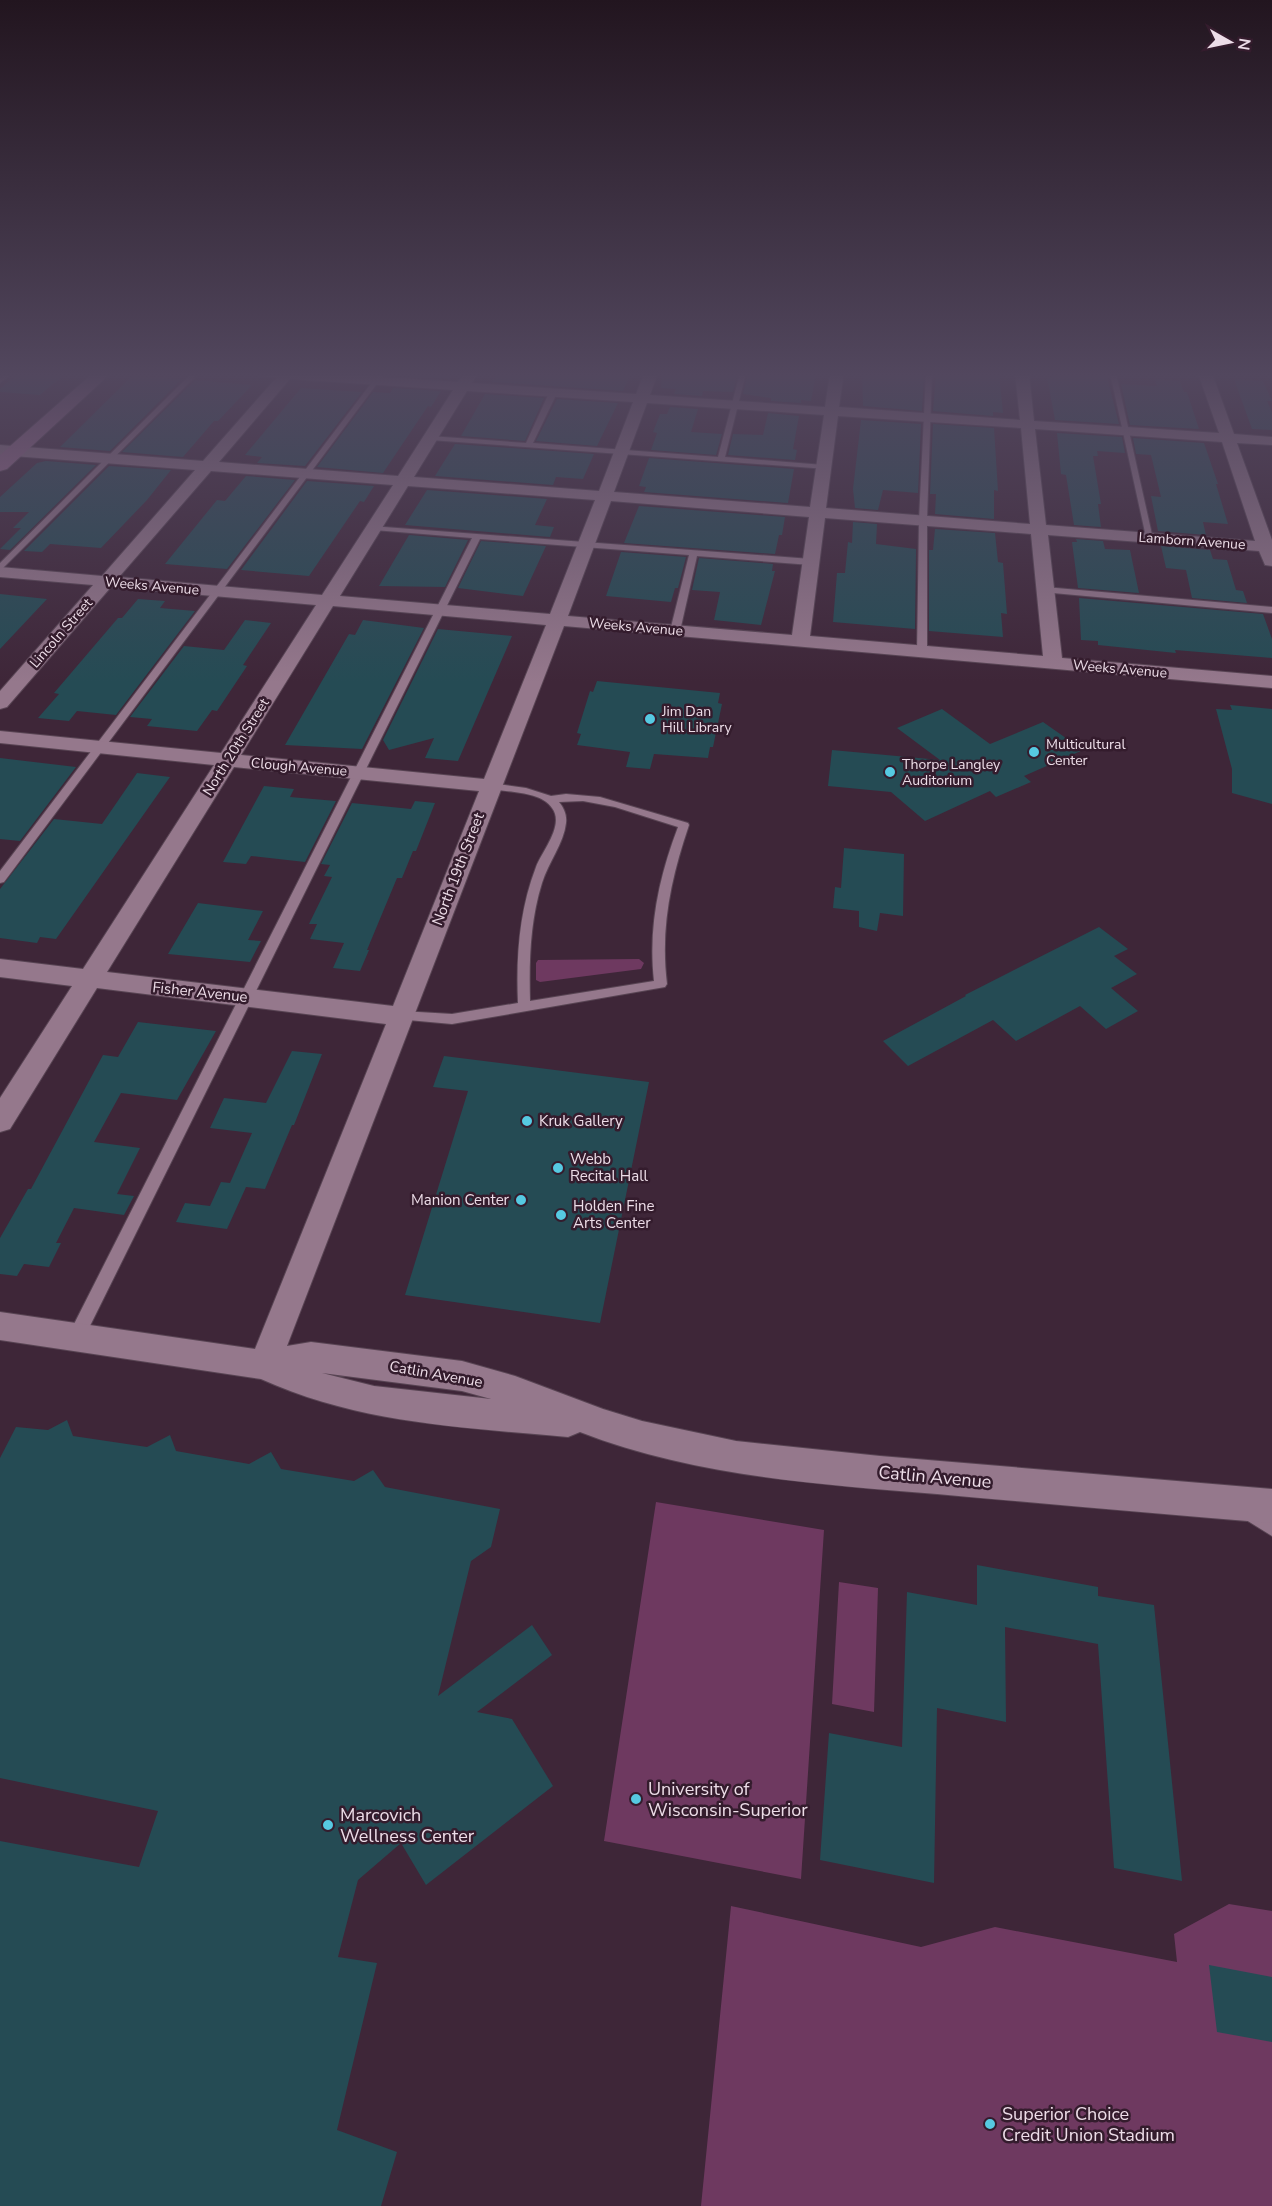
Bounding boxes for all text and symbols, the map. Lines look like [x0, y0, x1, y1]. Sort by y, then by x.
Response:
north arrow [1200, 12, 1260, 72]
text: N [1232, 37, 1256, 52]
street label: Lamborn Avenue [1138, 528, 1246, 554]
street label: Weeks Avenue [104, 572, 200, 600]
street label: Lincoln Street [25, 594, 97, 672]
street label: Weeks Avenue [588, 613, 684, 641]
street label: Weeks Avenue [1072, 655, 1168, 683]
street label: North 20th Street [198, 695, 274, 799]
place label: Jim Dan Hill Library [661, 702, 733, 737]
marker: Jim Dan Hill Library [643, 712, 657, 726]
place label: Multicultural Center [1046, 735, 1126, 770]
marker: Multicultural Center [1027, 745, 1041, 759]
street label: Clough Avenue [250, 753, 348, 781]
place label: Thorpe Langley Auditorium [902, 755, 1001, 790]
marker: Thorpe Langley Auditorium [883, 765, 897, 779]
street label: North 19th Street [427, 809, 489, 928]
street label: Fisher Avenue [151, 977, 249, 1007]
place label: Kruk Gallery [539, 1111, 623, 1131]
marker: Kruk Gallery [520, 1114, 534, 1128]
place label: Webb Recital Hall [570, 1149, 649, 1186]
marker: Webb Recital Hall [551, 1161, 565, 1175]
place label: Manion Center [411, 1190, 510, 1210]
marker: Manion Center [514, 1193, 528, 1207]
place label: Holden Fine Arts Center [573, 1196, 654, 1233]
marker: Holden Fine Arts Center [554, 1208, 568, 1222]
street label: Catlin Avenue [388, 1356, 484, 1392]
street label: Catlin Avenue [878, 1460, 992, 1494]
place label: University of Wisconsin-Superior [648, 1777, 808, 1822]
marker: University of Wisconsin-Superior [629, 1792, 643, 1806]
place label: Marcovich Wellness Center [340, 1803, 475, 1848]
marker: Marcovich Wellness Center [321, 1818, 335, 1832]
place label: Superior Choice Credit Union Stadium [1002, 2102, 1175, 2147]
marker: Superior Choice Credit Union Stadium [983, 2117, 997, 2131]

